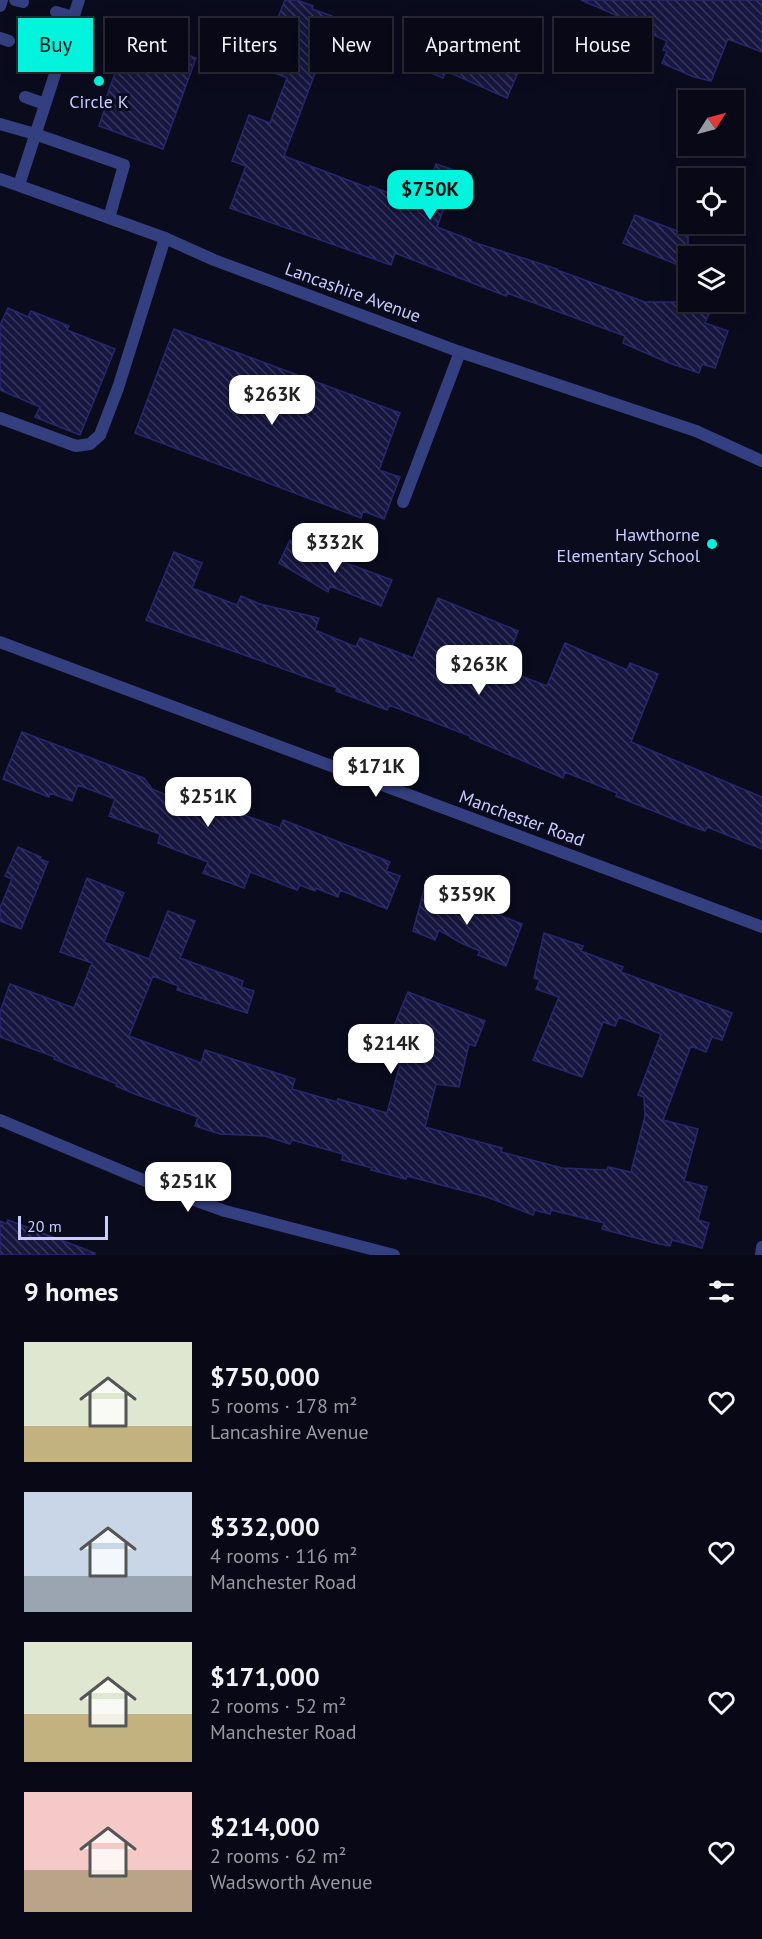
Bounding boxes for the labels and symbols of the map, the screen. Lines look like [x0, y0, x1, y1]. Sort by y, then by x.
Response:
marker: Circle K [92, 74, 106, 88]
place label: Circle K [69, 90, 129, 113]
north arrow [678, 90, 744, 156]
pin: $750K [388, 170, 472, 221]
street label: Lancashire Avenue [282, 257, 424, 327]
pin: $263K [230, 375, 314, 426]
pin: $332K [293, 523, 377, 574]
place label: Hawthorne Elementary School [557, 523, 701, 567]
marker: Hawthorne Elementary School [705, 537, 719, 551]
pin: $263K [437, 645, 521, 696]
pin: $171K [334, 747, 418, 798]
pin: $251K [166, 777, 250, 828]
street label: Manchester Road [456, 785, 588, 851]
pin: $359K [425, 875, 509, 926]
pin: $214K [349, 1024, 433, 1075]
pin: $251K [146, 1162, 230, 1213]
scale bar [18, 1213, 108, 1240]

